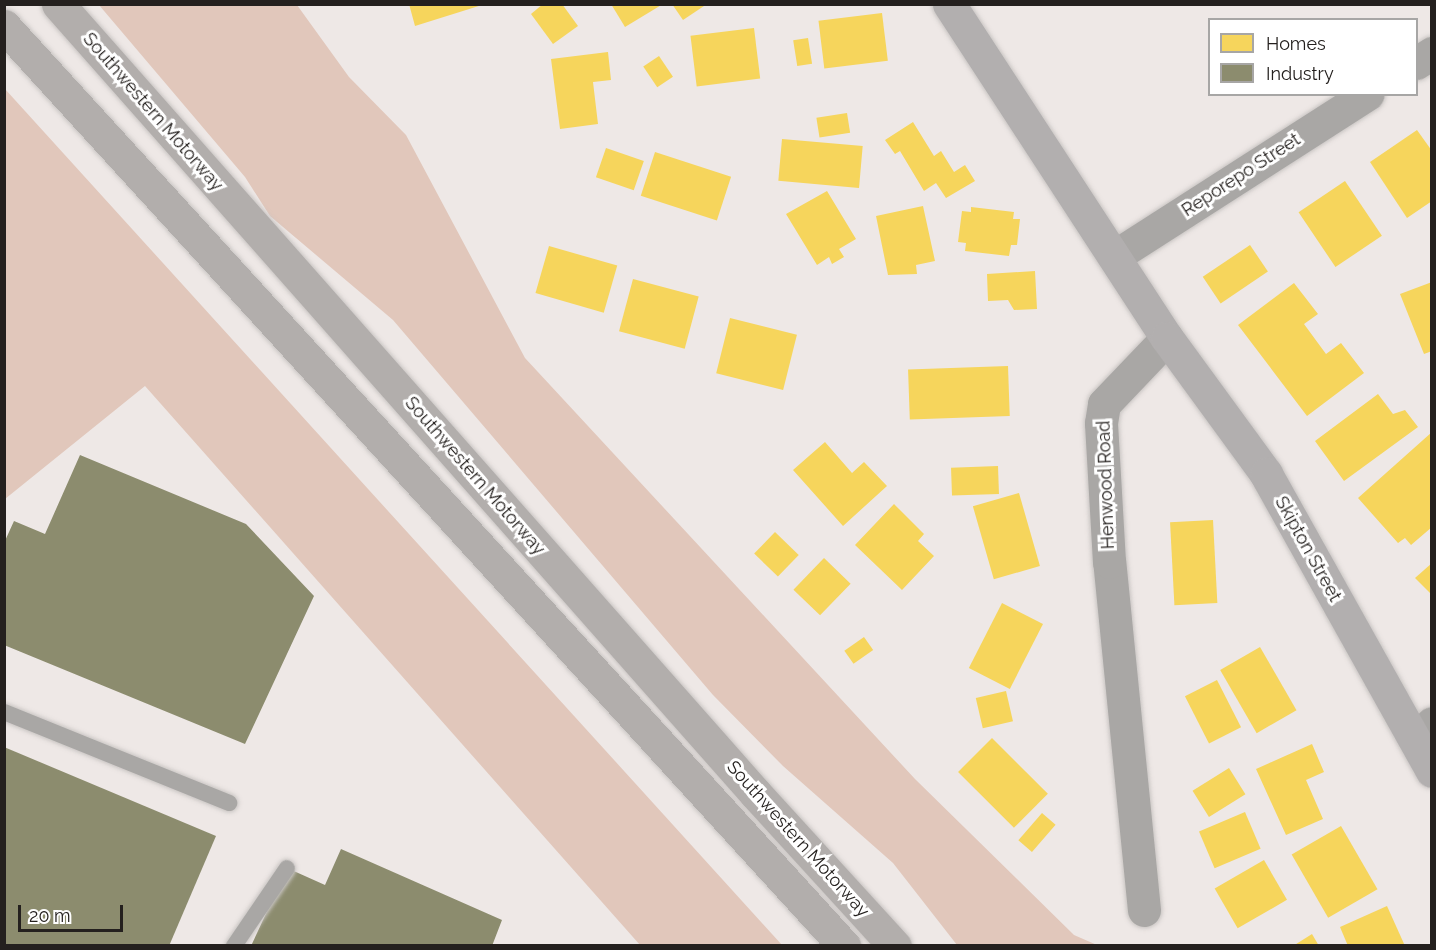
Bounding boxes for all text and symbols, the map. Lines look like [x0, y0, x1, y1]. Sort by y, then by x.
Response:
legend [1208, 18, 1418, 96]
street label: Southwestern Motorway [78, 28, 228, 196]
text: Homes [1266, 33, 1326, 54]
text: Industry [1266, 63, 1334, 84]
street label: Reporepo Street [1178, 129, 1304, 221]
street label: Southwestern Motorway [400, 392, 550, 560]
street label: Henwood Road [1093, 420, 1119, 550]
street label: Skipton Street [1270, 493, 1346, 605]
street label: Southwestern Motorway [722, 756, 874, 922]
scale bar [21, 893, 126, 931]
text: 20 m [29, 905, 71, 926]

